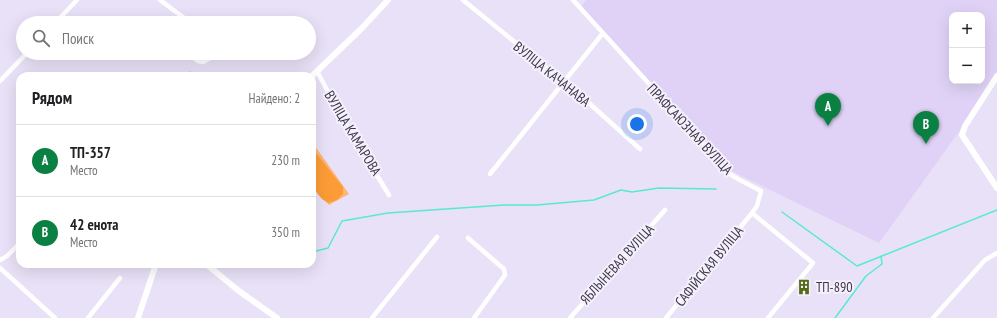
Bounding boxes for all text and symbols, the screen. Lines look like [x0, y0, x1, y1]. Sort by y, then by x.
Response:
map controls [949, 12, 985, 84]
button: + [949, 12, 985, 48]
search box [16, 16, 316, 60]
icon: search [30, 27, 52, 49]
text: Поиск [62, 29, 94, 48]
street label: ВУЛІЦА КАЧАНАВА [510, 37, 595, 111]
button: − [949, 48, 985, 84]
street label: ПРАФСАЮЗНАЯ ВУЛІЦА [643, 80, 737, 179]
text: Рядом [32, 87, 72, 109]
street label: ВУЛІЦА КАМАРОВА [321, 87, 386, 179]
text: Найдено: 2 [249, 90, 300, 107]
pin: A [815, 93, 841, 126]
pin: B [913, 111, 939, 144]
your location [627, 114, 647, 134]
text: ТП-357 [70, 143, 111, 162]
text: A [42, 152, 48, 169]
text: 230 m [271, 152, 300, 169]
text: Место [70, 162, 98, 179]
text: 42 енота [70, 215, 118, 234]
street label: ЯБЛЫНЕВАЯ ВУЛІЦА [576, 220, 658, 308]
street label: САФІЙСКАЯ ВУЛІЦА [671, 222, 747, 310]
text: B [42, 224, 48, 241]
text: 350 m [271, 224, 300, 241]
text: Место [70, 234, 98, 251]
building icon: ТП-890 [795, 278, 813, 296]
place label: ТП-890 [816, 278, 853, 296]

